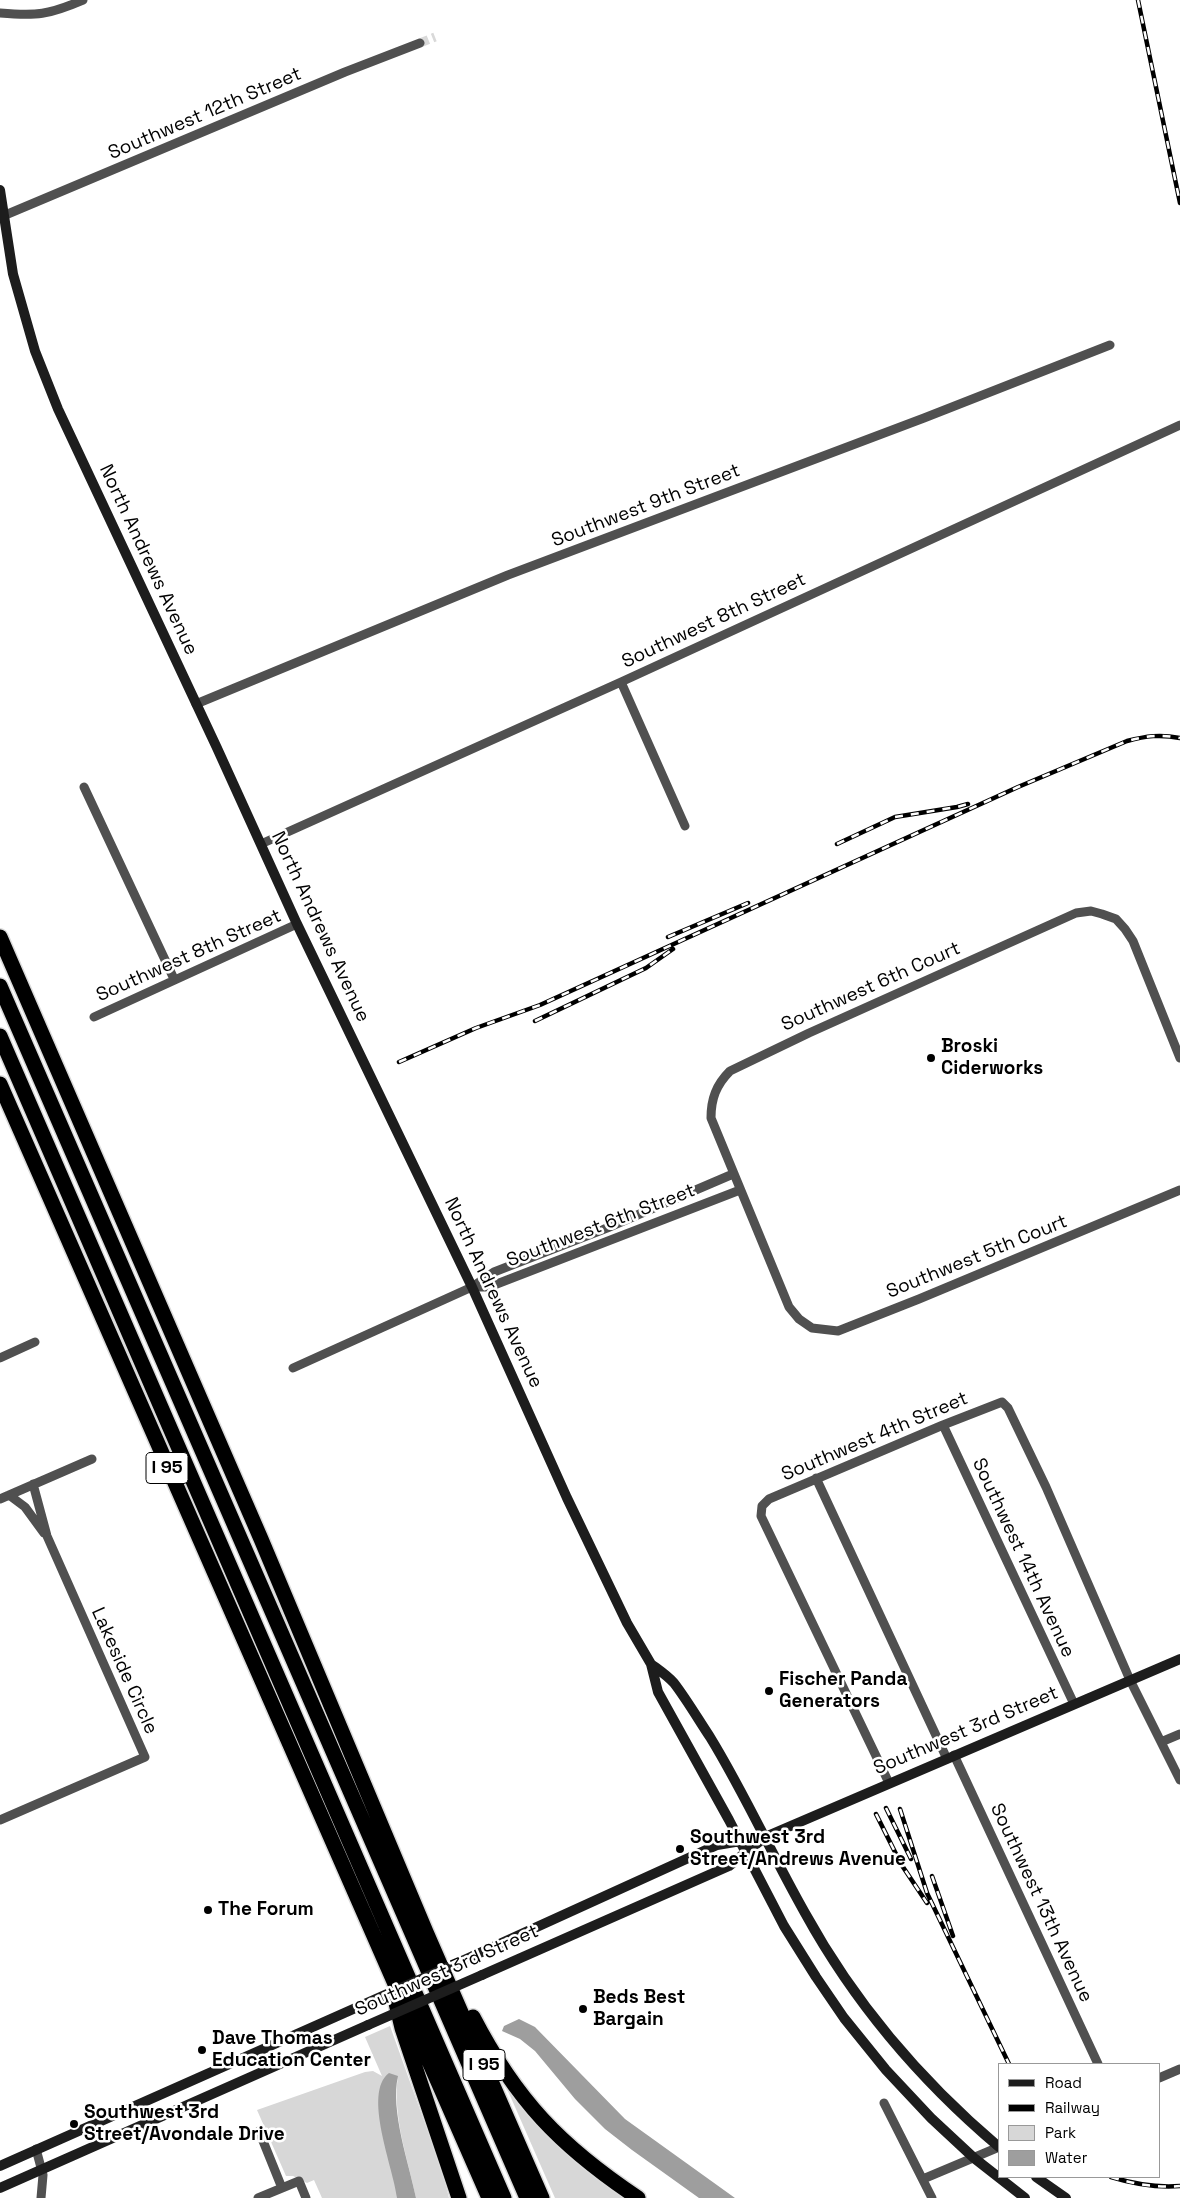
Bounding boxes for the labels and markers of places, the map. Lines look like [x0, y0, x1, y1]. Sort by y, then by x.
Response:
place label: Broski Ciderworks [941, 1036, 1043, 1080]
marker: Broski Ciderworks [925, 1052, 937, 1064]
place label: Fischer Panda Generators [779, 1669, 907, 1713]
marker: Fischer Panda Generators [763, 1685, 775, 1697]
place label: Southwest 3rd Street/Andrews Avenue [690, 1827, 906, 1871]
marker: Southwest 3rd Street/Andrews Avenue [674, 1843, 686, 1855]
place label: The Forum [218, 1899, 314, 1921]
marker: The Forum [202, 1904, 214, 1916]
place label: Beds Best Bargain [593, 1987, 685, 2031]
marker: Beds Best Bargain [577, 2003, 589, 2015]
place label: Dave Thomas Education Center [212, 2028, 371, 2072]
marker: Dave Thomas Education Center [196, 2044, 208, 2056]
place label: Southwest 3rd Street/Avondale Drive [84, 2102, 285, 2146]
marker: Southwest 3rd Street/Avondale Drive [68, 2118, 80, 2130]

